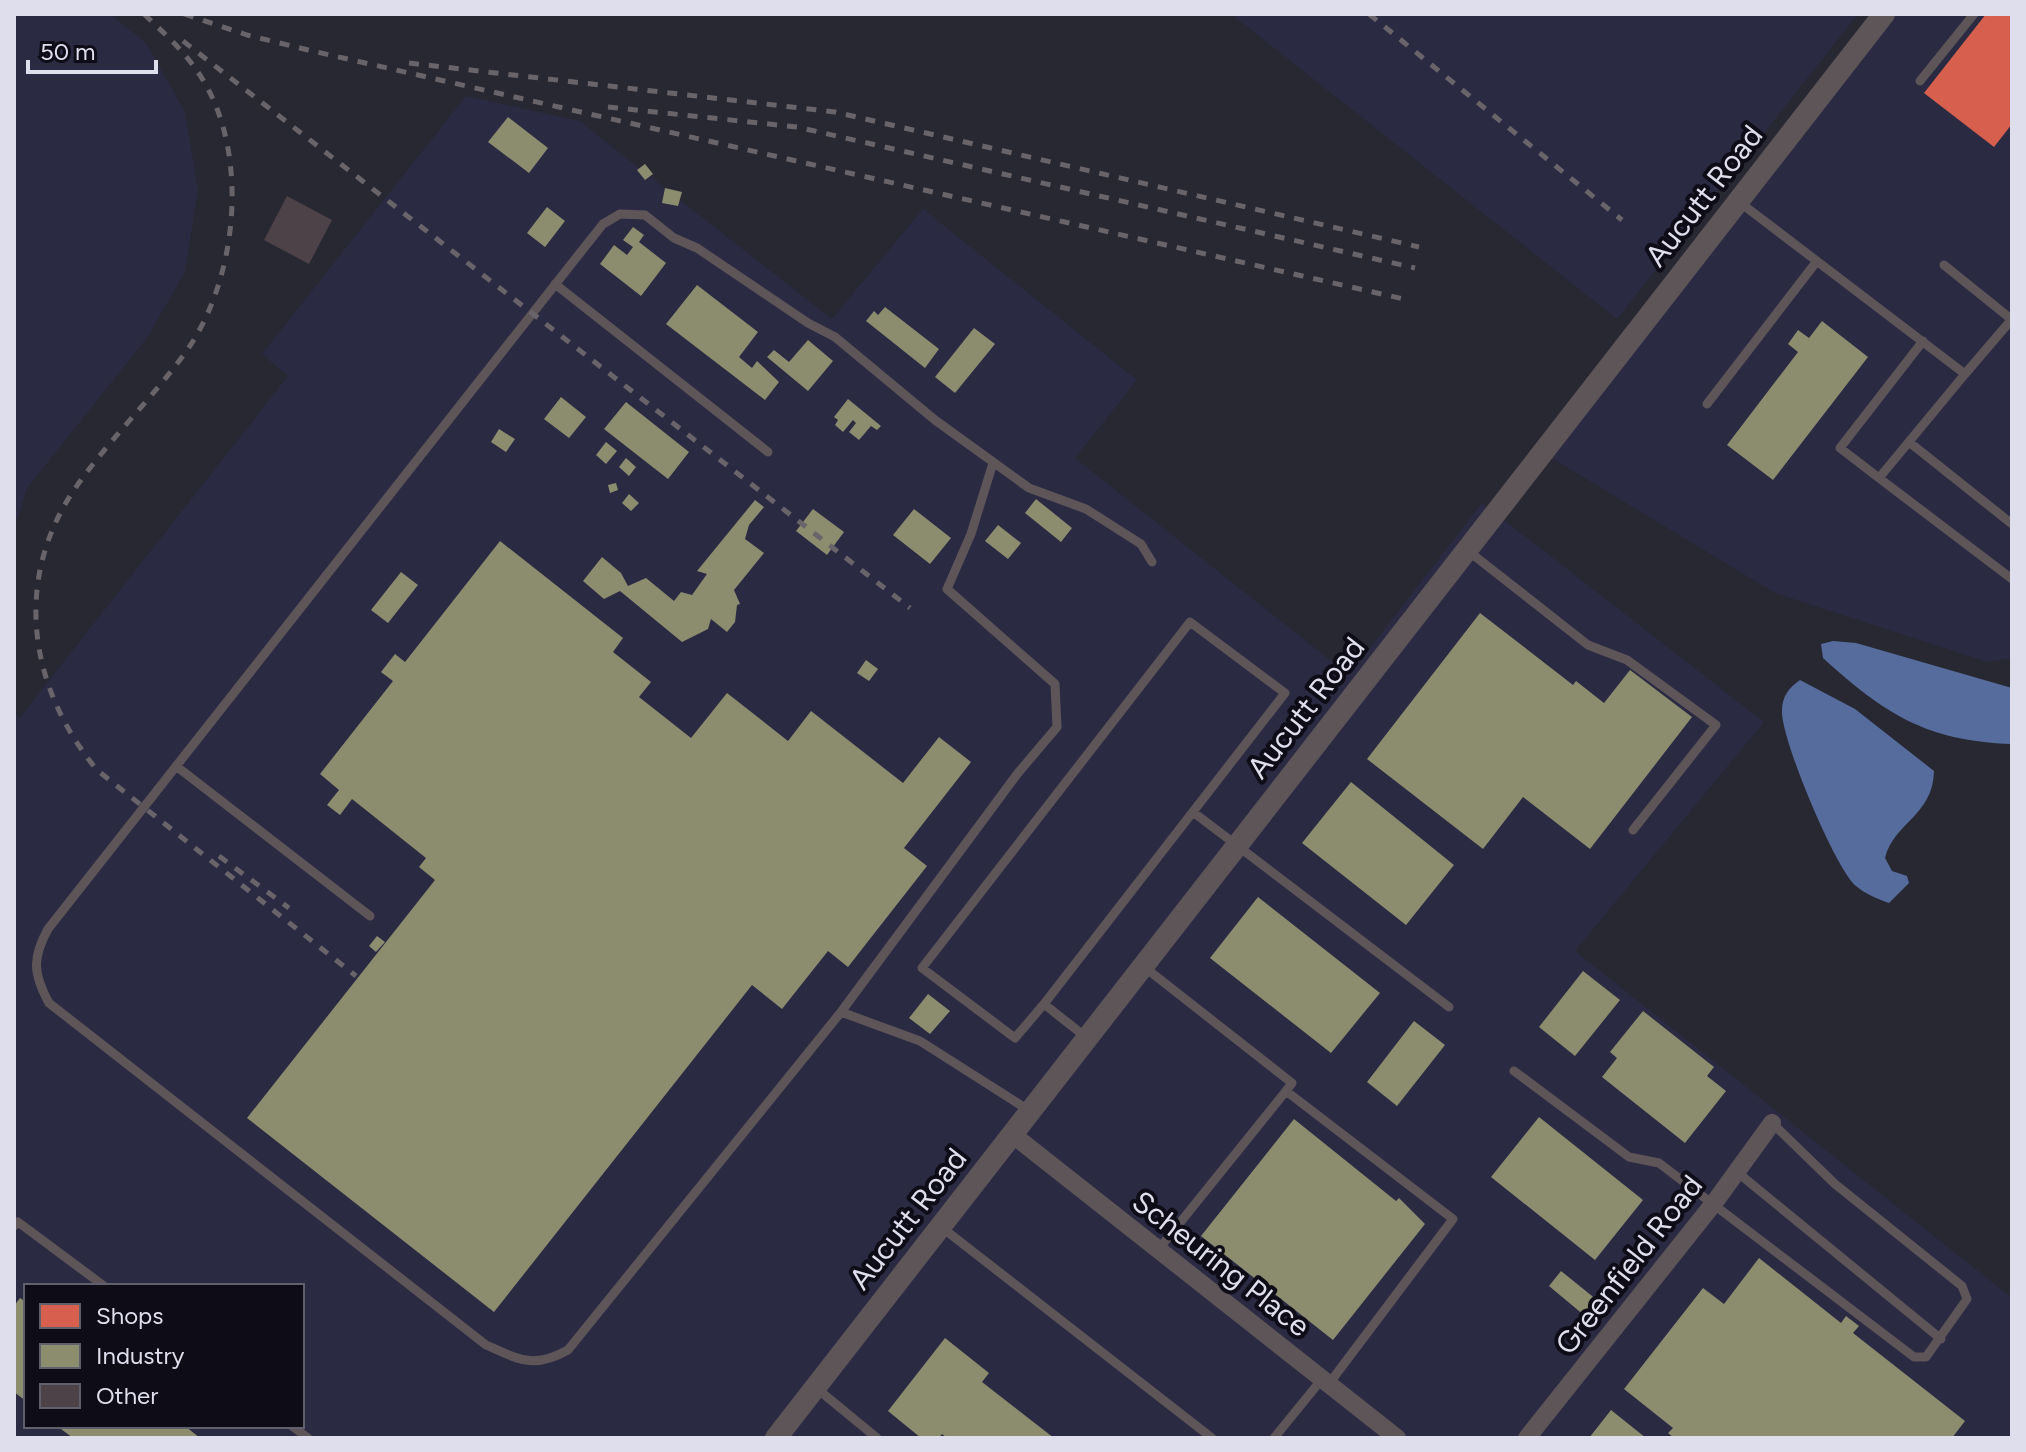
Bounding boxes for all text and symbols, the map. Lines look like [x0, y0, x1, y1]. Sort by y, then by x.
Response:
scale bar [28, 24, 156, 74]
text: 50 m [40, 37, 96, 66]
street label: Aucutt Road [1637, 118, 1770, 274]
street label: Aucutt Road [1239, 630, 1372, 786]
street label: Aucutt Road [841, 1141, 974, 1297]
street label: Greenfield Road [1547, 1168, 1710, 1362]
street label: Scheuring Place [1125, 1183, 1318, 1344]
legend [24, 1284, 304, 1428]
text: Shops [96, 1301, 163, 1330]
text: Industry [96, 1341, 185, 1370]
text: Other [96, 1381, 158, 1410]

